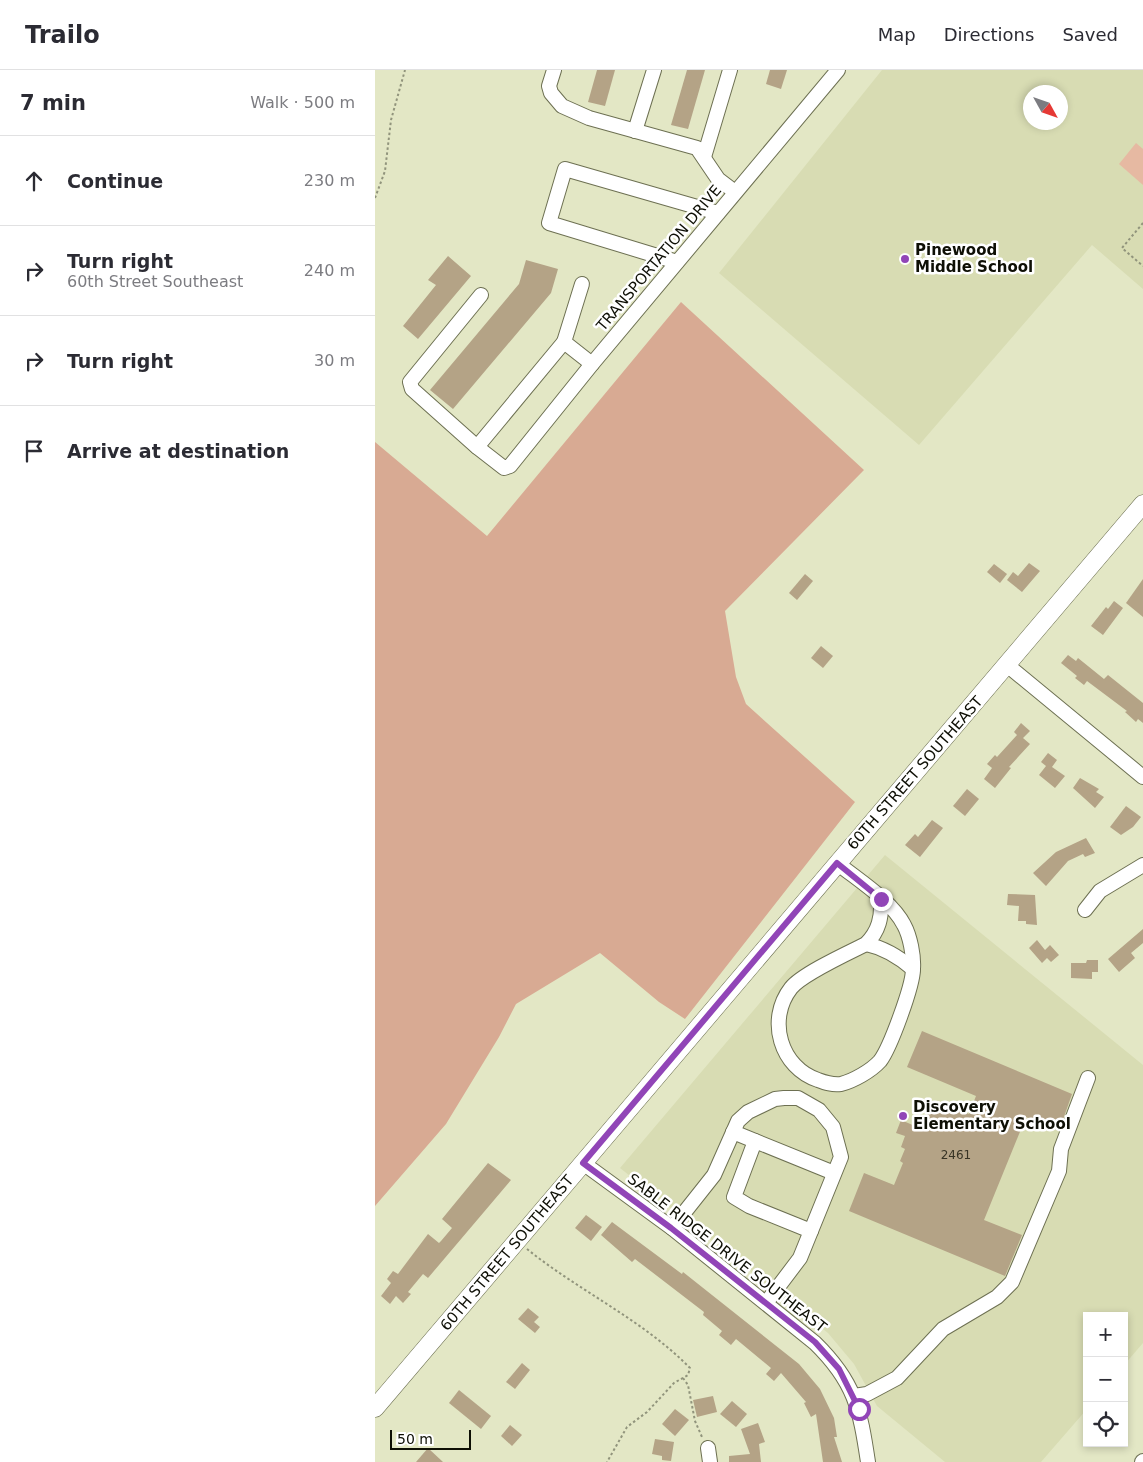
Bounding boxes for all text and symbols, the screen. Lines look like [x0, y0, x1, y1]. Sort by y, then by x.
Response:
text: Trailo [25, 21, 100, 49]
text: Map [878, 24, 916, 45]
text: Directions [944, 24, 1034, 45]
text: Saved [1062, 24, 1118, 45]
north arrow [1023, 85, 1068, 130]
text: 7 min [20, 91, 86, 115]
text: Walk · 500 m [250, 93, 355, 112]
icon: ahead [20, 167, 48, 195]
text: Continue [67, 170, 163, 192]
text: 230 m [304, 171, 355, 190]
street label: TRANSPORTATION DRIVE [592, 181, 725, 335]
place label: Pinewood Middle School [915, 241, 1033, 276]
text: Turn right [67, 250, 173, 272]
marker: Pinewood Middle School [899, 253, 911, 265]
icon: right [20, 257, 48, 285]
text: 240 m [304, 261, 355, 280]
text: 60th Street Southeast [67, 272, 243, 291]
icon: right [20, 347, 48, 375]
text: Turn right [67, 350, 173, 372]
text: 30 m [314, 351, 355, 370]
icon: arrive [20, 437, 48, 465]
text: Arrive at destination [67, 440, 289, 462]
street label: 60TH STREET SOUTHEAST [843, 692, 987, 853]
route end [870, 888, 893, 911]
place label: Discovery Elementary School [913, 1098, 1071, 1133]
marker: Discovery Elementary School [897, 1110, 909, 1122]
house number: 2461 [941, 1148, 971, 1162]
street label: SABLE RIDGE DRIVE SOUTHEAST [624, 1170, 831, 1337]
street label: 60TH STREET SOUTHEAST [437, 1171, 578, 1334]
map controls [1083, 1312, 1128, 1447]
button: + [1083, 1312, 1128, 1357]
button: − [1083, 1357, 1128, 1402]
route start [848, 1398, 871, 1421]
button: locate [1083, 1402, 1128, 1447]
scale bar [390, 1427, 471, 1450]
text: 50 m [397, 1431, 433, 1447]

